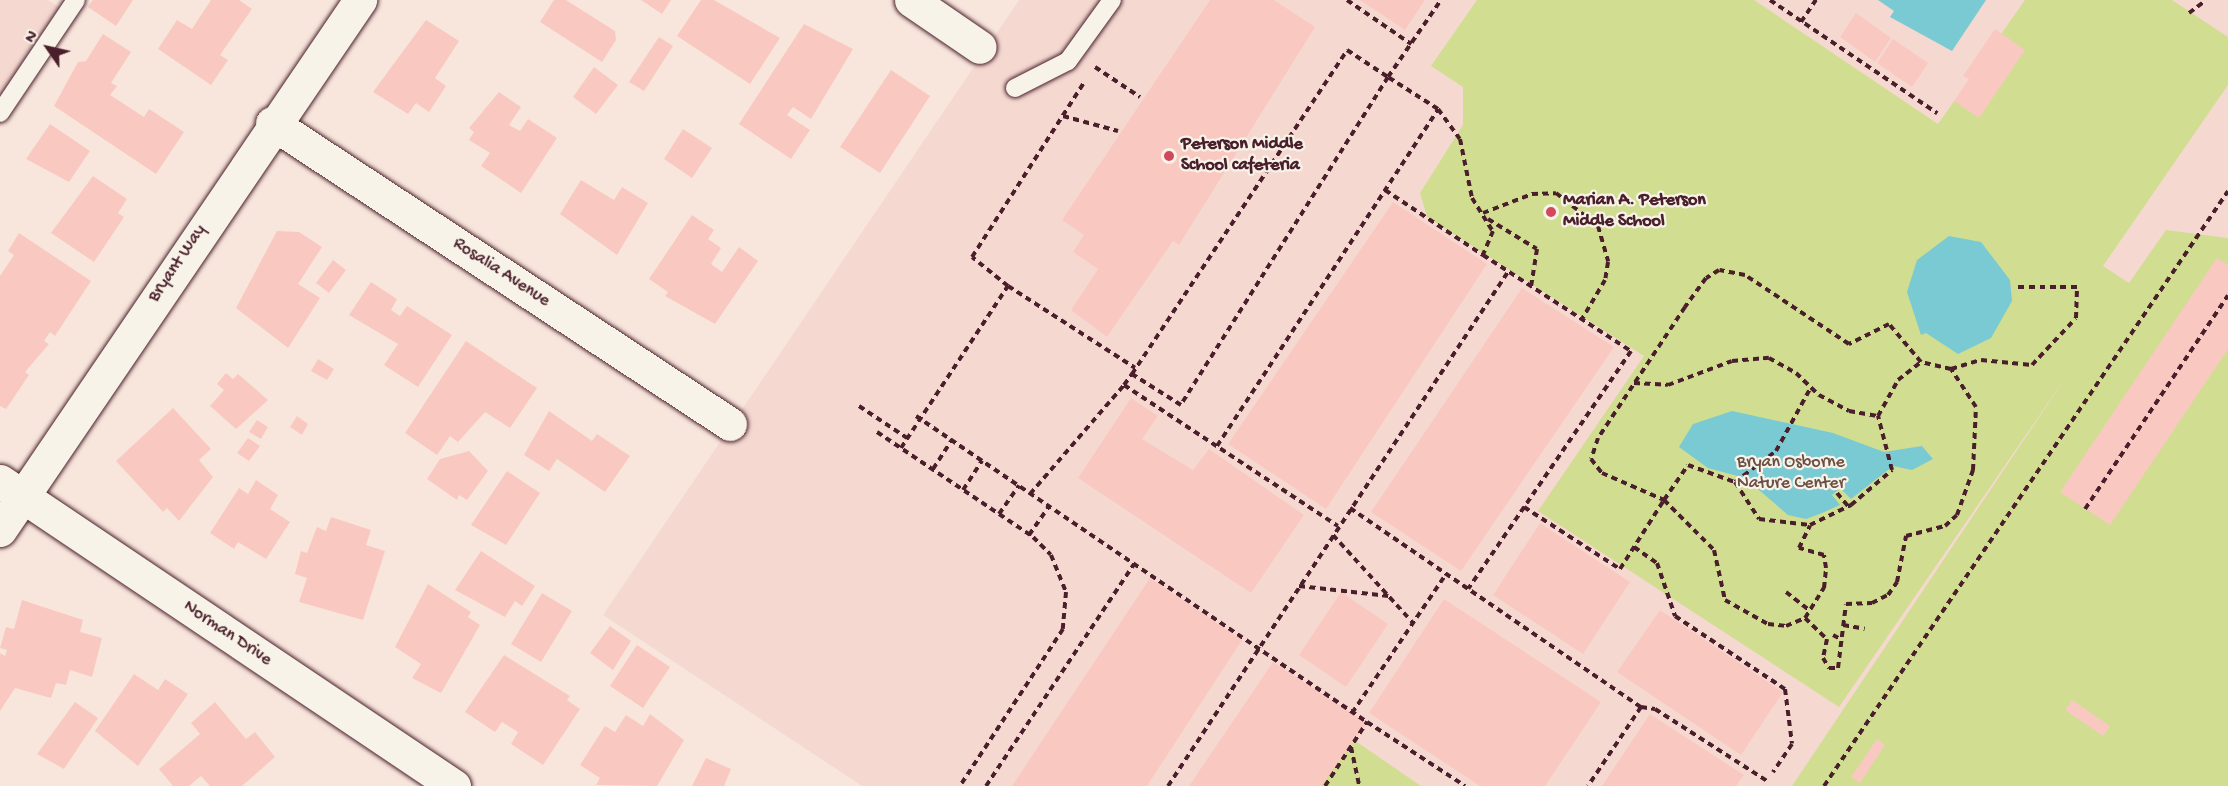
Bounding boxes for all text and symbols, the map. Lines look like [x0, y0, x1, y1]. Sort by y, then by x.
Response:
north arrow [18, 18, 78, 78]
text: N [22, 28, 43, 47]
place label: Peterson Middle School cafeteria [1181, 135, 1303, 178]
marker: Peterson Middle School cafeteria [1162, 149, 1176, 163]
place label: Marian A. Peterson Middle School [1563, 191, 1706, 234]
marker: Marian A. Peterson Middle School [1544, 205, 1558, 219]
street label: Bryant Way [144, 221, 212, 307]
street label: Rosalia Avenue [448, 234, 554, 312]
park label: Bryan Osborne Nature Center [1737, 453, 1845, 496]
street label: Norman Drive [179, 596, 275, 672]

